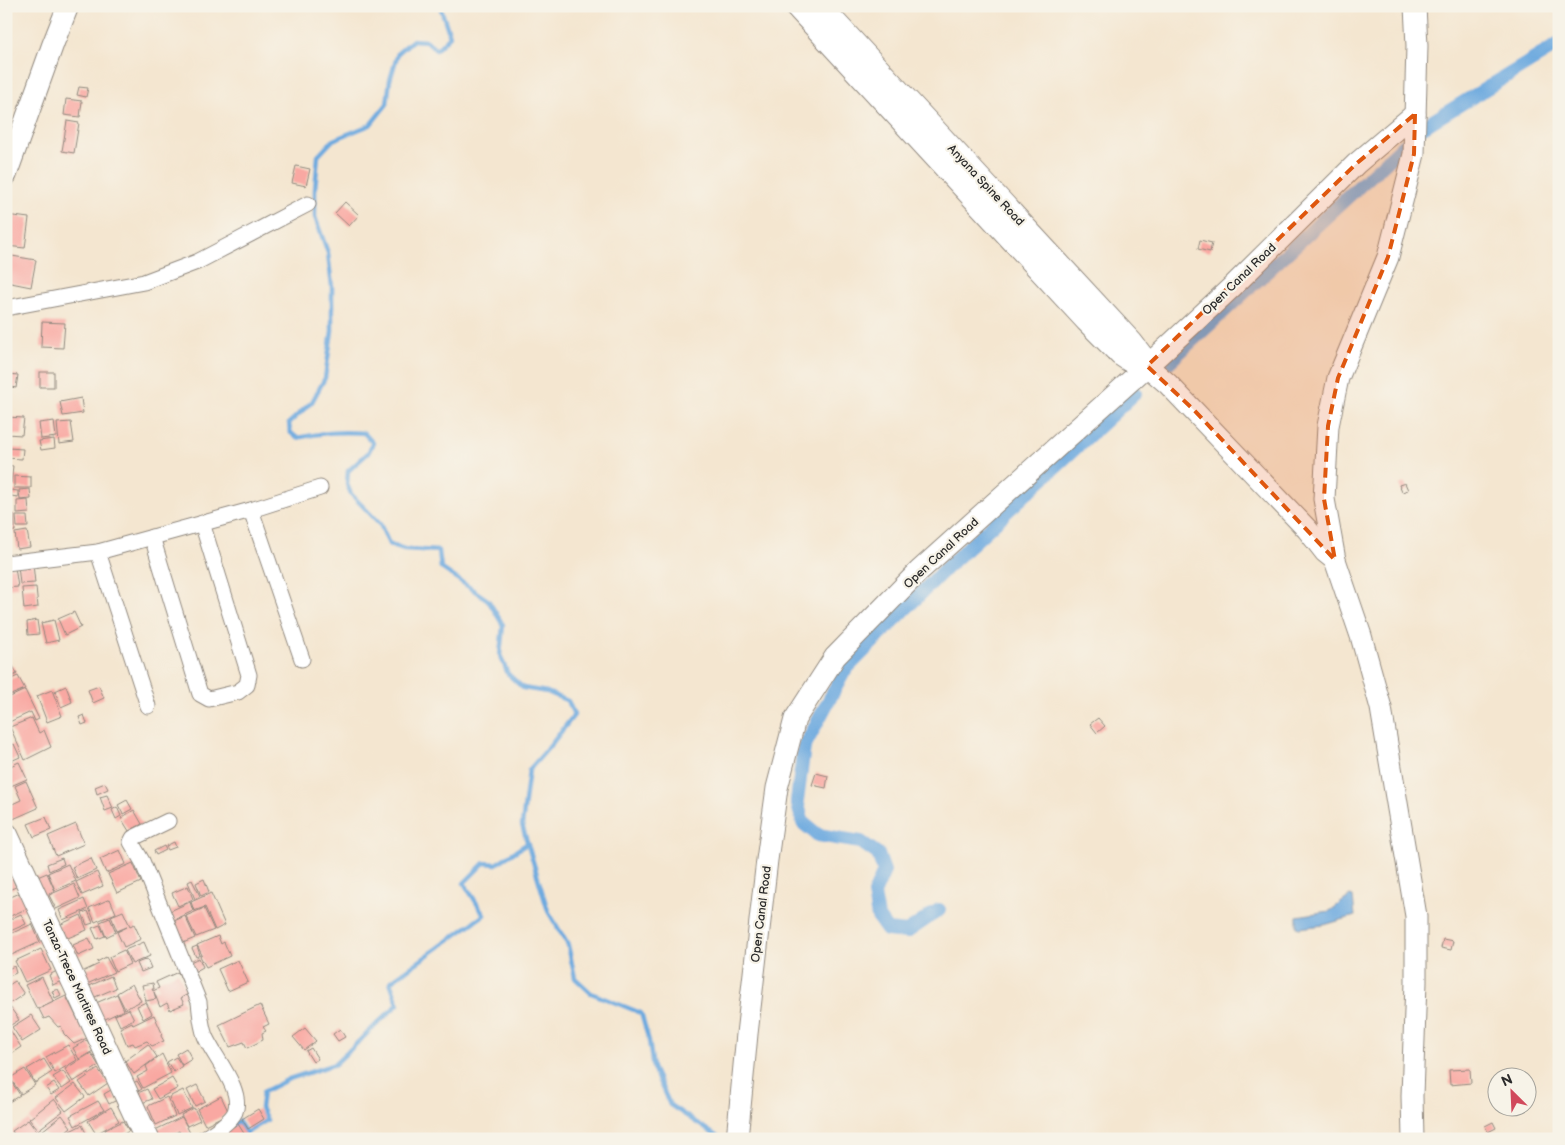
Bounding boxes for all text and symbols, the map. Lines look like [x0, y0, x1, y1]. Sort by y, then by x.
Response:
street label: Anyana Spine Road [944, 142, 1027, 229]
street label: Open Canal Road [1199, 240, 1280, 318]
street label: Open Canal Road [901, 515, 982, 592]
street label: Open Canal Road [748, 865, 775, 963]
street label: Tanza-Trece Martires Road [39, 917, 115, 1057]
north arrow [1488, 1068, 1538, 1118]
text: N [1499, 1071, 1515, 1090]

